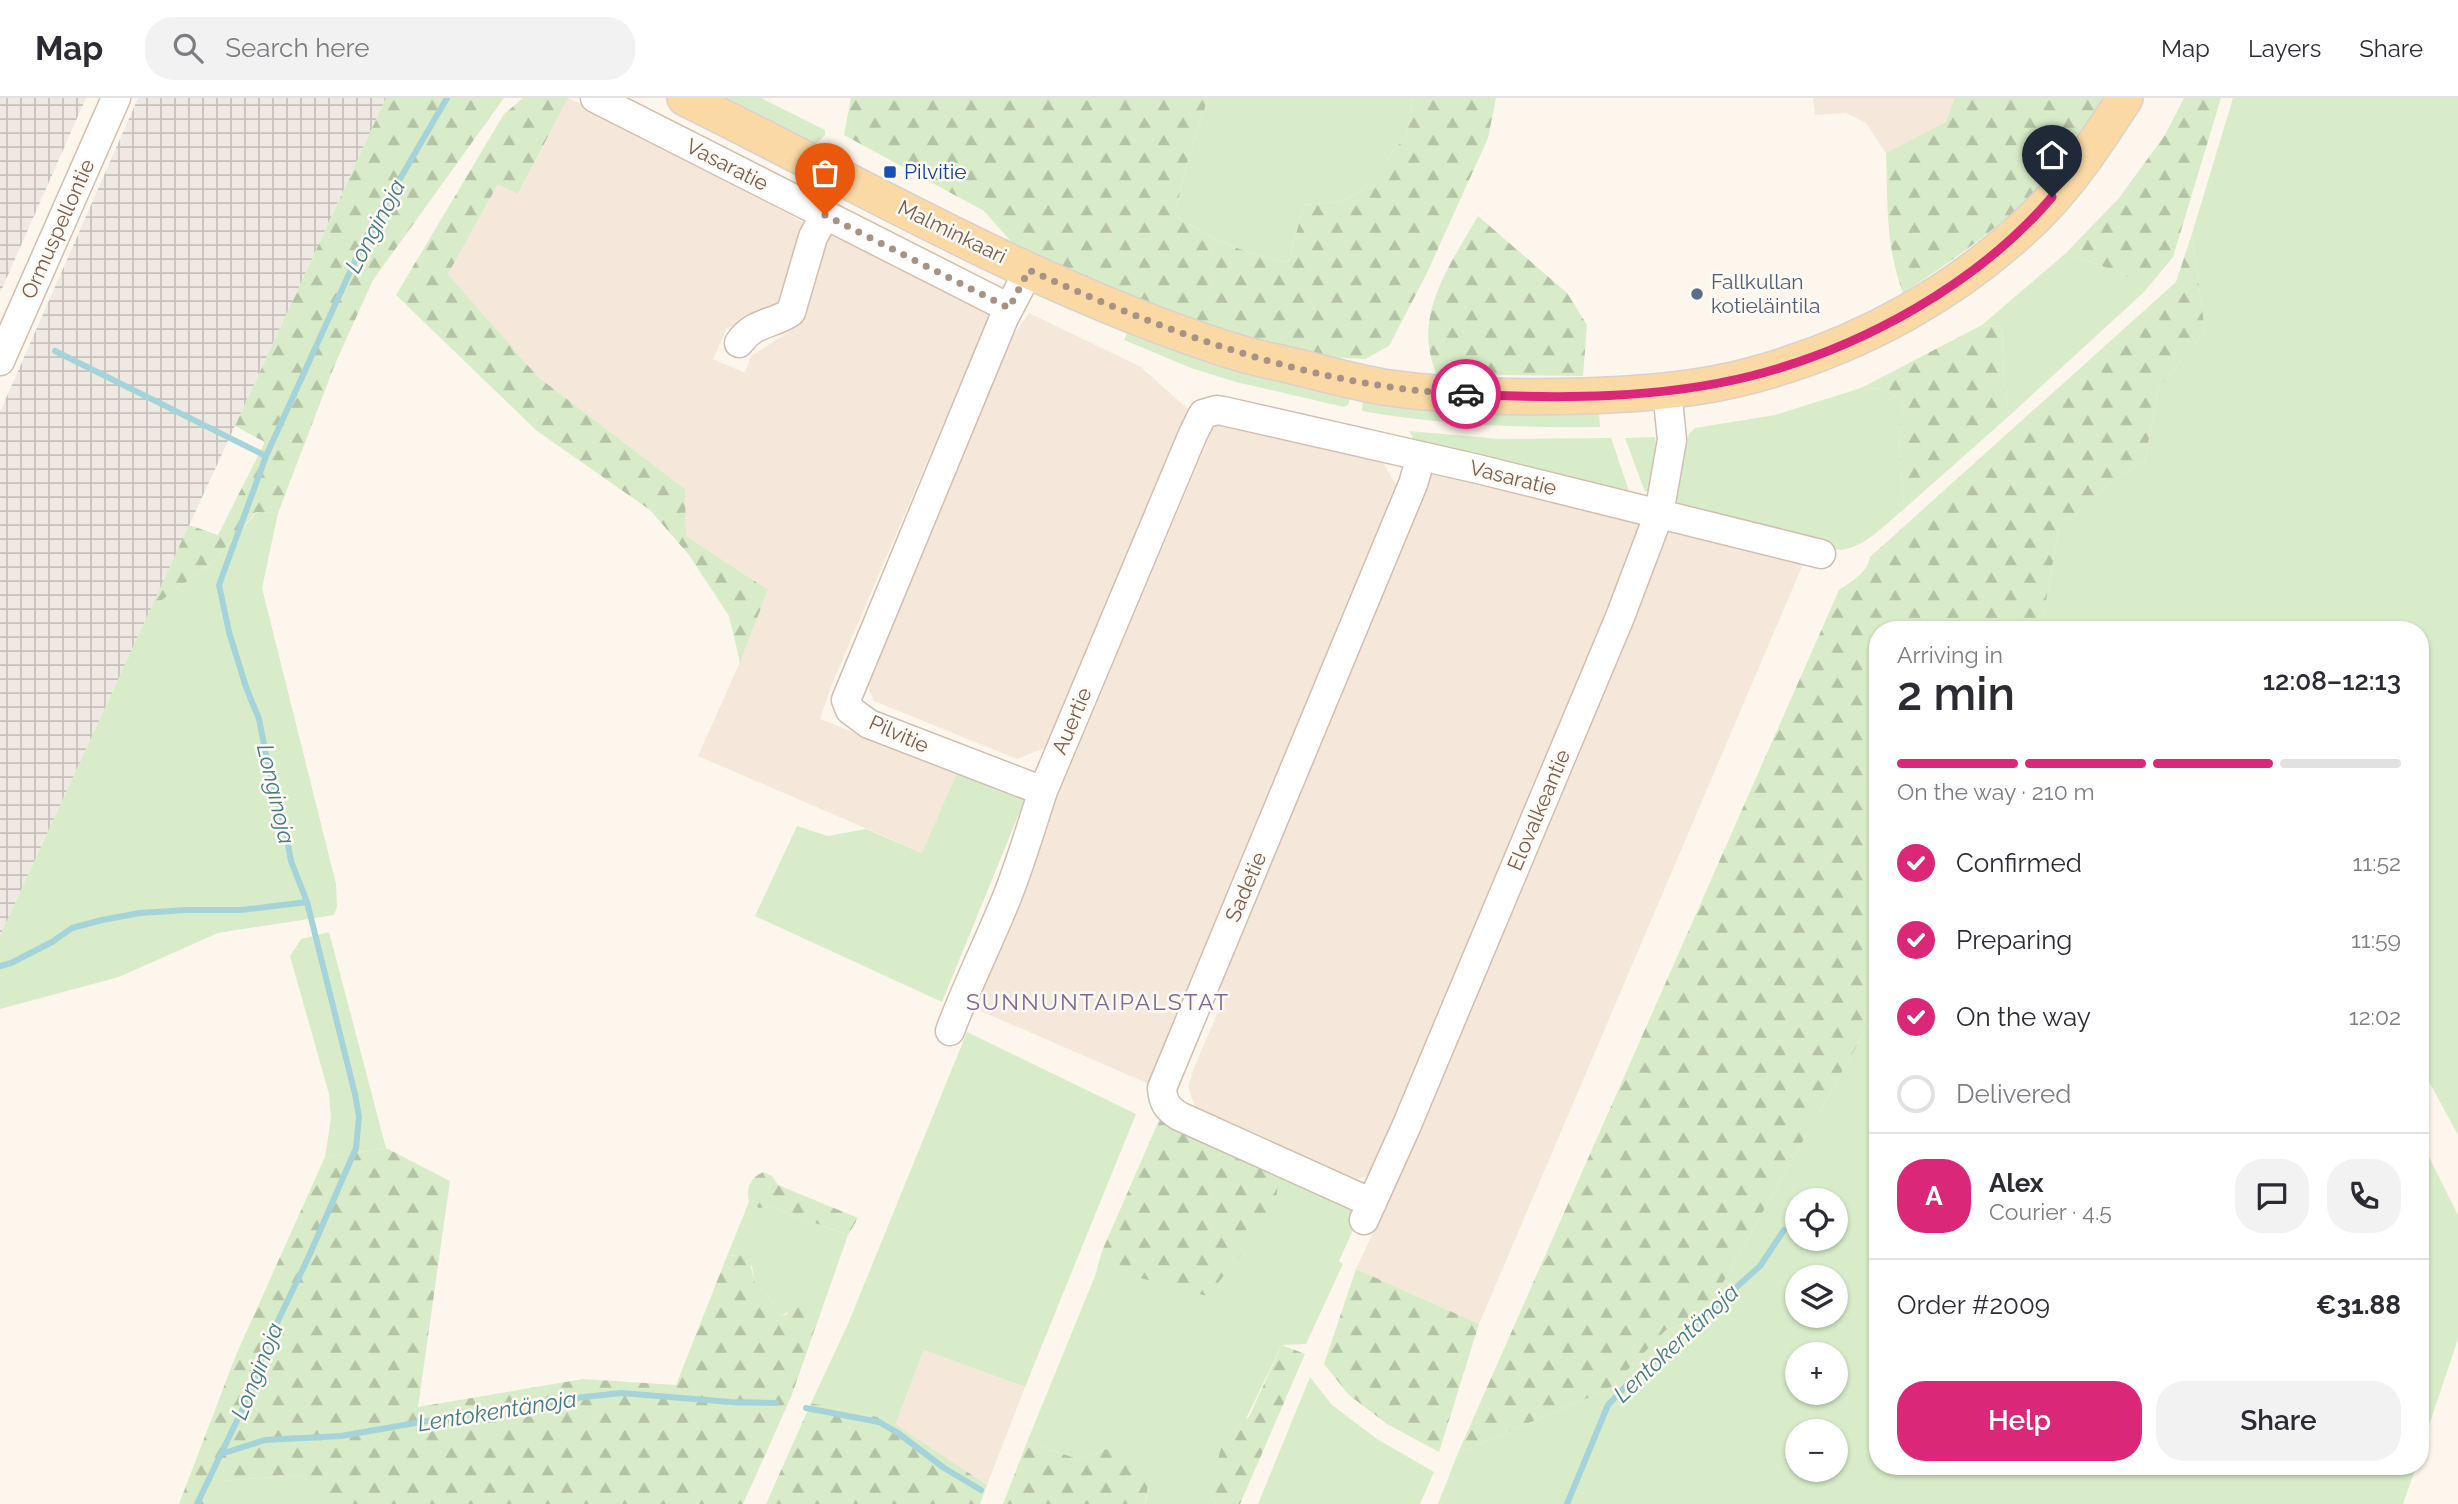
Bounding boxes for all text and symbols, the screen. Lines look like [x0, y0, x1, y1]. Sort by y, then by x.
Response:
search box [145, 17, 635, 80]
text: Map [35, 29, 103, 68]
icon: search [169, 29, 207, 67]
text: Search here [225, 33, 370, 63]
text: Map [2161, 34, 2210, 63]
text: Layers [2248, 34, 2321, 63]
text: Share [2359, 34, 2423, 63]
pin [2022, 125, 2082, 197]
street label: Vasaratie [682, 133, 772, 196]
icon: home [2033, 136, 2071, 174]
pin [795, 143, 855, 215]
icon: bag [806, 154, 844, 192]
street label: Ormuspellontie [16, 155, 100, 303]
place label: Pilvitie [904, 159, 967, 184]
marker: Pilvitie [882, 164, 898, 180]
water label: Longinoja [339, 174, 410, 277]
street label: Malminkaari [894, 195, 1011, 269]
place label: Fallkullan kotieläintila [1711, 269, 1820, 318]
marker: Fallkullan kotieläintila [1689, 286, 1705, 302]
courier [1431, 359, 1501, 429]
icon: car [1447, 375, 1485, 413]
street label: Vasaratie [1467, 455, 1559, 500]
text: Arriving in [1897, 641, 2003, 668]
text: 12:08–12:13 [2263, 666, 2401, 696]
text: 2 min [1897, 667, 2015, 721]
street label: Auertie [1046, 684, 1097, 758]
street label: Pilvitie [865, 709, 933, 758]
water label: Longinoja [252, 741, 301, 847]
street label: Elovalkeantie [1502, 745, 1575, 874]
text: On the way · 210 m [1897, 778, 2095, 805]
icon: check [1897, 844, 1935, 882]
street label: Sadetie [1220, 848, 1271, 925]
text: Confirmed [1956, 848, 2082, 878]
text: 11:52 [2352, 849, 2401, 876]
icon: check [1897, 921, 1935, 959]
text: Preparing [1956, 925, 2072, 955]
text: 11:59 [2351, 926, 2401, 953]
district label: SUNNUNTAIPALSTAT [966, 988, 1230, 1015]
icon: check [1897, 998, 1935, 1036]
text: On the way [1956, 1002, 2091, 1032]
text: 12:02 [2349, 1003, 2401, 1030]
text: Delivered [1956, 1079, 2071, 1109]
button: chat [2235, 1159, 2309, 1233]
button: phone [2327, 1159, 2401, 1233]
text: Alex [1989, 1168, 2044, 1198]
text: A [1925, 1181, 1943, 1211]
map controls [1785, 1188, 1848, 1482]
button: locate [1785, 1188, 1848, 1251]
text: Courier · 4.5 [1989, 1198, 2112, 1225]
button: layers [1785, 1265, 1848, 1328]
water label: Lentokentänoja [1608, 1278, 1744, 1407]
text: Order #2009 [1897, 1290, 2050, 1320]
text: €31.88 [2316, 1290, 2401, 1320]
water label: Longinoja [225, 1318, 288, 1423]
button: + [1785, 1342, 1848, 1405]
button: Help [1897, 1381, 2142, 1461]
button: Share [2156, 1381, 2401, 1461]
water label: Lentokentänoja [415, 1385, 579, 1436]
button: − [1785, 1419, 1848, 1482]

